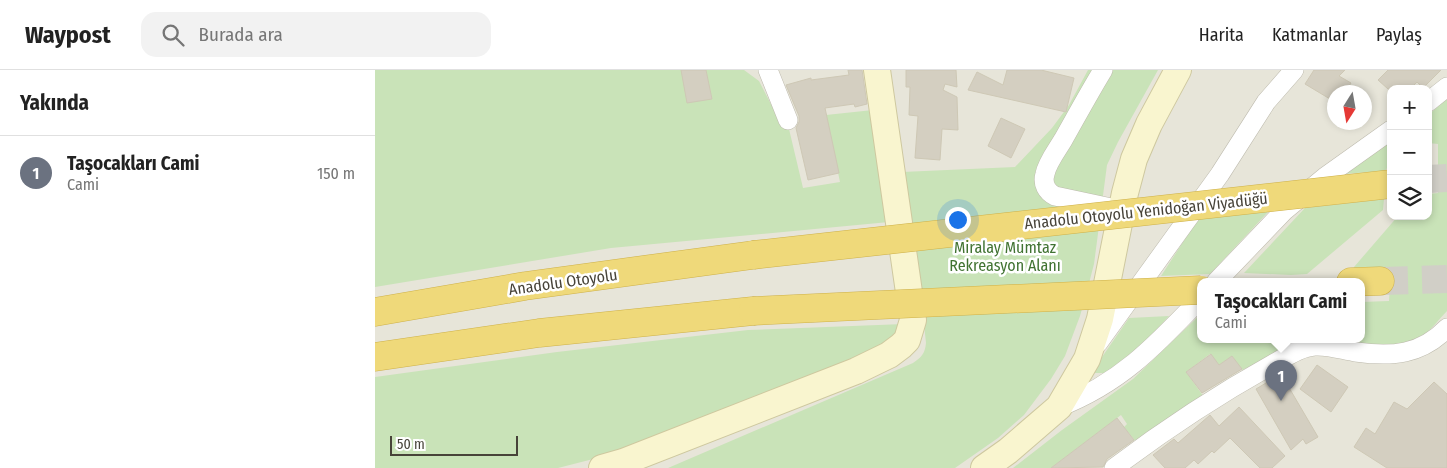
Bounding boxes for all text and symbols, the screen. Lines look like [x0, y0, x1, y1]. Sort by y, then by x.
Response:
search box [141, 12, 491, 57]
text: Waypost [25, 21, 111, 49]
icon: search [159, 21, 187, 49]
text: Burada ara [199, 23, 283, 46]
text: Harita [1199, 24, 1244, 46]
text: Katmanlar [1272, 24, 1348, 46]
text: Paylaş [1376, 24, 1422, 46]
north arrow [1327, 85, 1372, 130]
map controls [1387, 85, 1432, 220]
button: + [1387, 85, 1432, 130]
text: Yakında [20, 90, 89, 116]
button: − [1387, 130, 1432, 175]
text: Taşocakları Cami [67, 152, 199, 175]
text: 1 [33, 164, 39, 183]
text: 150 m [317, 164, 355, 183]
text: Cami [67, 175, 99, 194]
button: layers [1387, 175, 1432, 220]
street label: Anadolu Otoyolu Yenidoğan Viyadüğü [1023, 189, 1269, 233]
your location [945, 207, 971, 233]
park label: Miralay Mümtaz Rekreasyon Alanı [949, 238, 1061, 275]
street label: Anadolu Otoyolu [507, 265, 619, 299]
popup [1197, 278, 1365, 343]
text: Taşocakları Cami [1215, 290, 1347, 313]
text: Cami [1215, 313, 1247, 332]
pin: 1 [1265, 360, 1297, 401]
scale bar [390, 433, 517, 456]
text: 50 m [397, 436, 425, 453]

